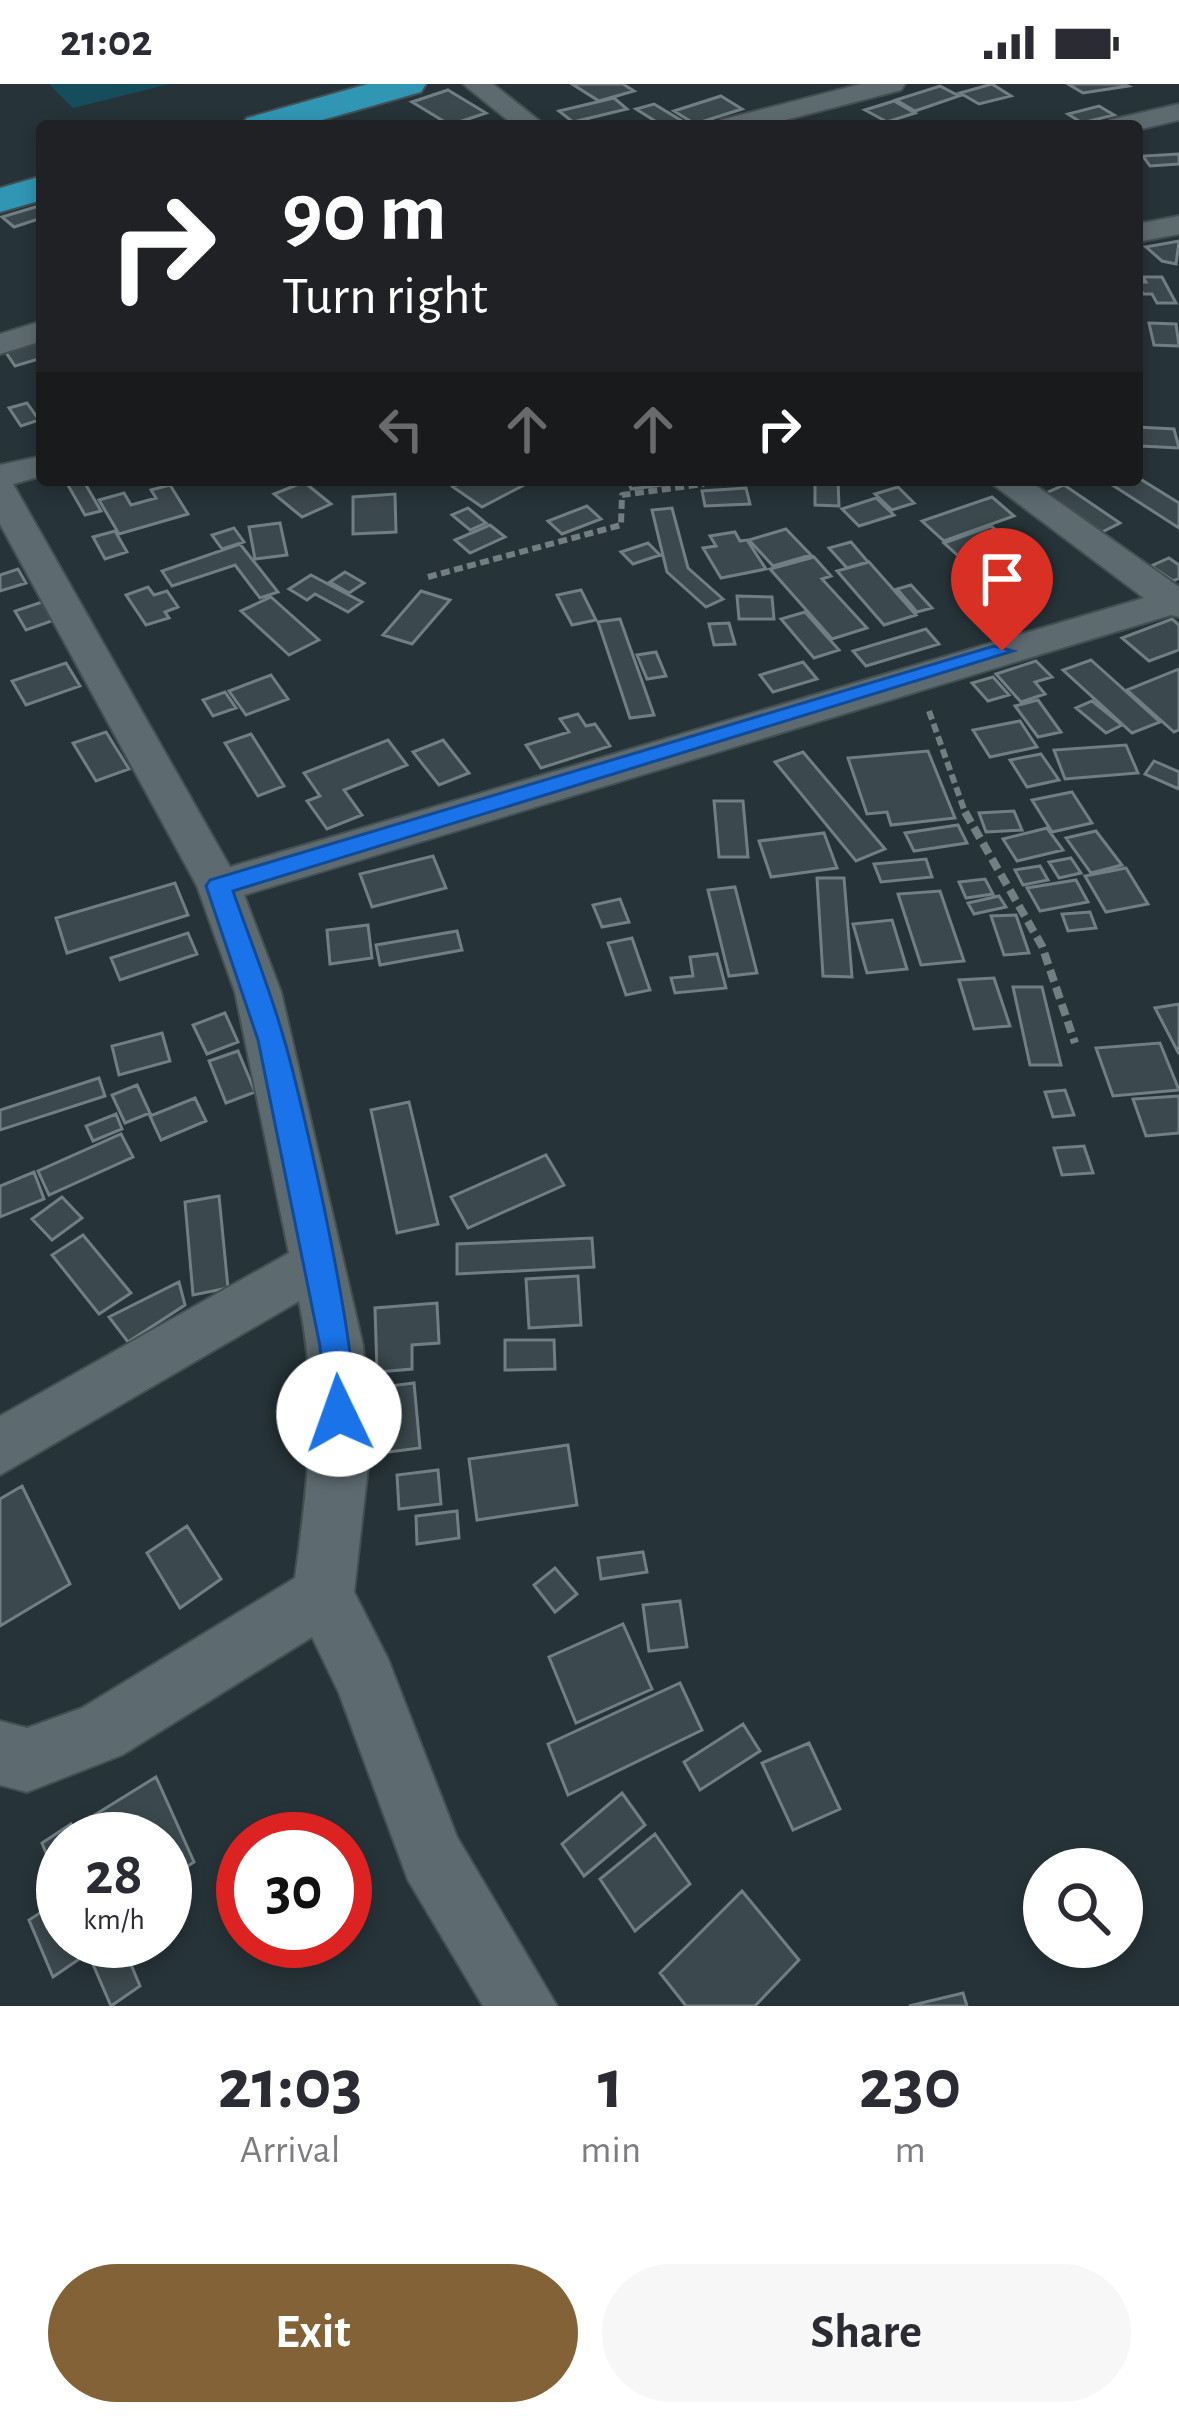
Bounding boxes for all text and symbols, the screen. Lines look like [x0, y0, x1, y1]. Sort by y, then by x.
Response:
text: 21:02 [60, 19, 152, 64]
icon: right [84, 168, 240, 324]
text: 90 m [282, 172, 447, 256]
text: Turn right [282, 270, 488, 324]
icon: left [368, 396, 434, 462]
icon: ahead [494, 396, 560, 462]
icon: ahead [620, 396, 686, 462]
icon: right [746, 396, 812, 462]
pin [951, 528, 1053, 651]
icon: arrive [969, 546, 1035, 612]
position arrow [276, 1351, 402, 1477]
speed limit sign: 30 [216, 1812, 372, 1968]
text: 28 [85, 1845, 143, 1905]
map controls [1023, 1848, 1143, 1968]
button: search [1023, 1848, 1143, 1968]
text: km/h [83, 1905, 145, 1935]
text: 21:03 [218, 2049, 363, 2121]
text: 1 [598, 2049, 624, 2121]
text: 230 [859, 2049, 961, 2121]
text: Arrival [240, 2131, 340, 2170]
text: min [580, 2131, 641, 2170]
text: m [894, 2131, 926, 2170]
button: Exit [48, 2264, 578, 2402]
button: Share [602, 2264, 1131, 2402]

